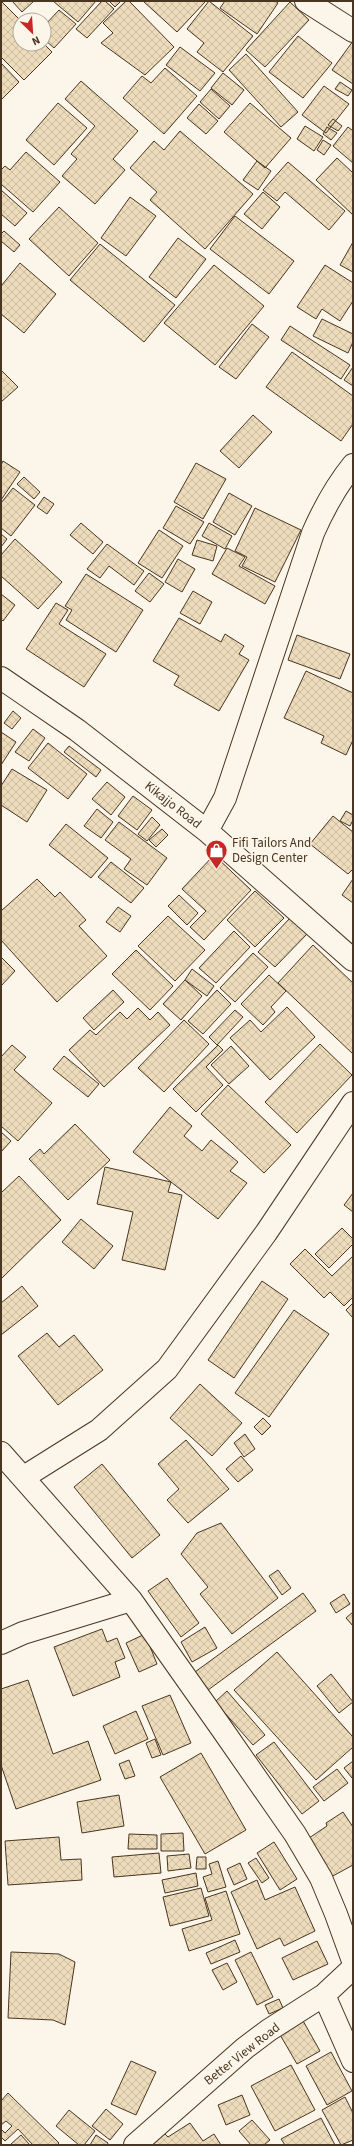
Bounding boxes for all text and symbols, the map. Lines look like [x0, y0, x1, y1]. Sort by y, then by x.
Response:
north arrow [12, 12, 52, 52]
text: N [30, 32, 43, 49]
street label: Kikajjo Road [141, 777, 205, 833]
place label: Fifi Tailors And Design Center [232, 834, 311, 867]
shop icon: Fifi Tailors And Design Center [203, 837, 229, 870]
street label: Better View Road [200, 2019, 284, 2089]

